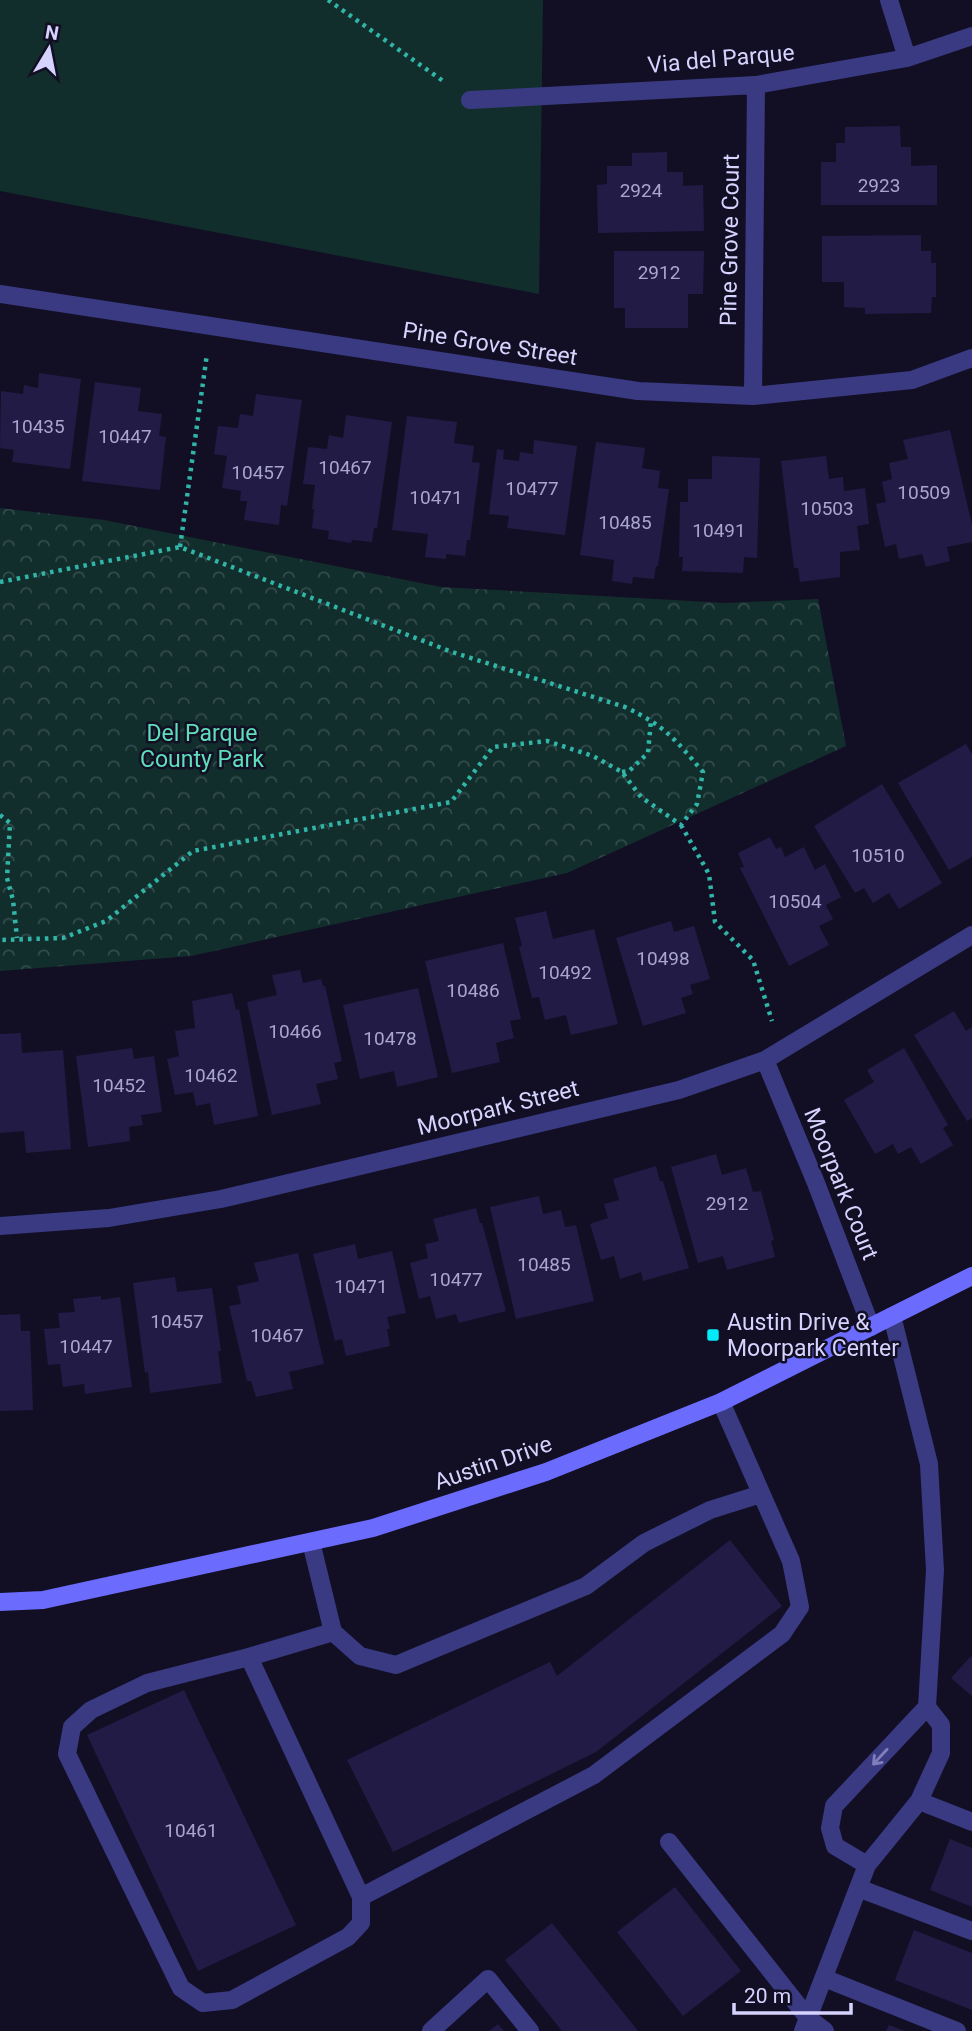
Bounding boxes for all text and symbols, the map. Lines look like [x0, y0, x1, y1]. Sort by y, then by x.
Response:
north arrow [14, 14, 84, 84]
text: N [43, 20, 60, 45]
street label: Via del Parque [646, 39, 796, 79]
street label: Pine Grove Court [715, 154, 745, 326]
house number: 2923 [858, 174, 900, 197]
house number: 2924 [620, 179, 663, 202]
house number: 2912 [638, 261, 680, 284]
street label: Pine Grove Street [401, 317, 579, 371]
house number: 10435 [11, 415, 65, 438]
house number: 10447 [98, 425, 152, 448]
house number: 10467 [318, 456, 372, 479]
house number: 10457 [231, 461, 285, 484]
house number: 10477 [505, 477, 559, 500]
house number: 10509 [897, 481, 951, 504]
house number: 10471 [409, 486, 463, 509]
house number: 10503 [800, 497, 854, 520]
house number: 10485 [598, 511, 652, 534]
house number: 10491 [692, 519, 746, 542]
park label: Del Parque County Park [140, 720, 264, 773]
house number: 10510 [851, 844, 905, 867]
house number: 10504 [768, 890, 822, 913]
house number: 10498 [636, 947, 690, 970]
house number: 10492 [538, 961, 592, 984]
house number: 10486 [446, 979, 500, 1002]
house number: 10466 [268, 1020, 322, 1043]
house number: 10478 [363, 1027, 417, 1050]
house number: 10462 [184, 1064, 238, 1087]
house number: 10452 [92, 1074, 146, 1097]
street label: Moorpark Street [415, 1075, 581, 1141]
street label: Moorpark Court [798, 1104, 884, 1264]
house number: 2912 [706, 1192, 748, 1215]
house number: 10485 [517, 1253, 571, 1276]
house number: 10477 [429, 1268, 483, 1291]
house number: 10471 [334, 1275, 388, 1298]
place label: Austin Drive & Moorpark Center [727, 1309, 899, 1362]
house number: 10457 [150, 1310, 204, 1333]
house number: 10467 [250, 1324, 304, 1347]
marker: Austin Drive & Moorpark Center [705, 1327, 721, 1343]
house number: 10447 [59, 1335, 113, 1358]
street label: Austin Drive [431, 1430, 555, 1496]
one-way arrow [872, 1748, 888, 1766]
house number: 10461 [164, 1819, 218, 1842]
scale bar [734, 1972, 851, 2016]
text: 20 m [744, 1984, 791, 2008]

